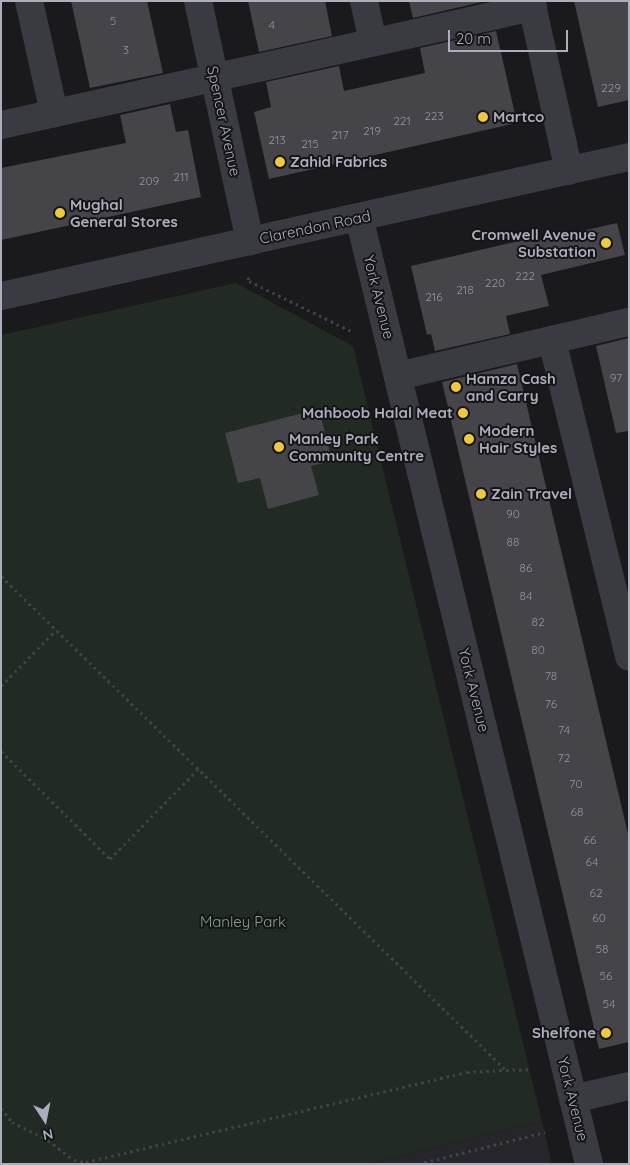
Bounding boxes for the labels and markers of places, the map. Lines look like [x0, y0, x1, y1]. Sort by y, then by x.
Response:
place label: Martco [493, 108, 544, 126]
marker: Martco [477, 111, 489, 123]
place label: Zahid Fabrics [290, 153, 387, 171]
marker: Zahid Fabrics [274, 156, 286, 168]
place label: Mughal General Stores [70, 195, 178, 230]
marker: Mughal General Stores [54, 207, 66, 219]
place label: Cromwell Avenue Substation [472, 225, 596, 260]
marker: Cromwell Avenue Substation [600, 237, 612, 249]
place label: Hamza Cash and Carry [466, 369, 556, 404]
marker: Hamza Cash and Carry [450, 381, 462, 393]
place label: Mahboob Halal Meat [302, 404, 453, 422]
marker: Mahboob Halal Meat [457, 407, 469, 419]
place label: Modern Hair Styles [479, 421, 557, 456]
place label: Manley Park Community Centre [289, 429, 424, 464]
marker: Modern Hair Styles [463, 433, 475, 445]
marker: Manley Park Community Centre [273, 441, 285, 453]
place label: Zain Travel [491, 485, 572, 503]
marker: Zain Travel [475, 488, 487, 500]
place label: Shelfone [532, 1024, 596, 1042]
marker: Shelfone [600, 1027, 612, 1039]

